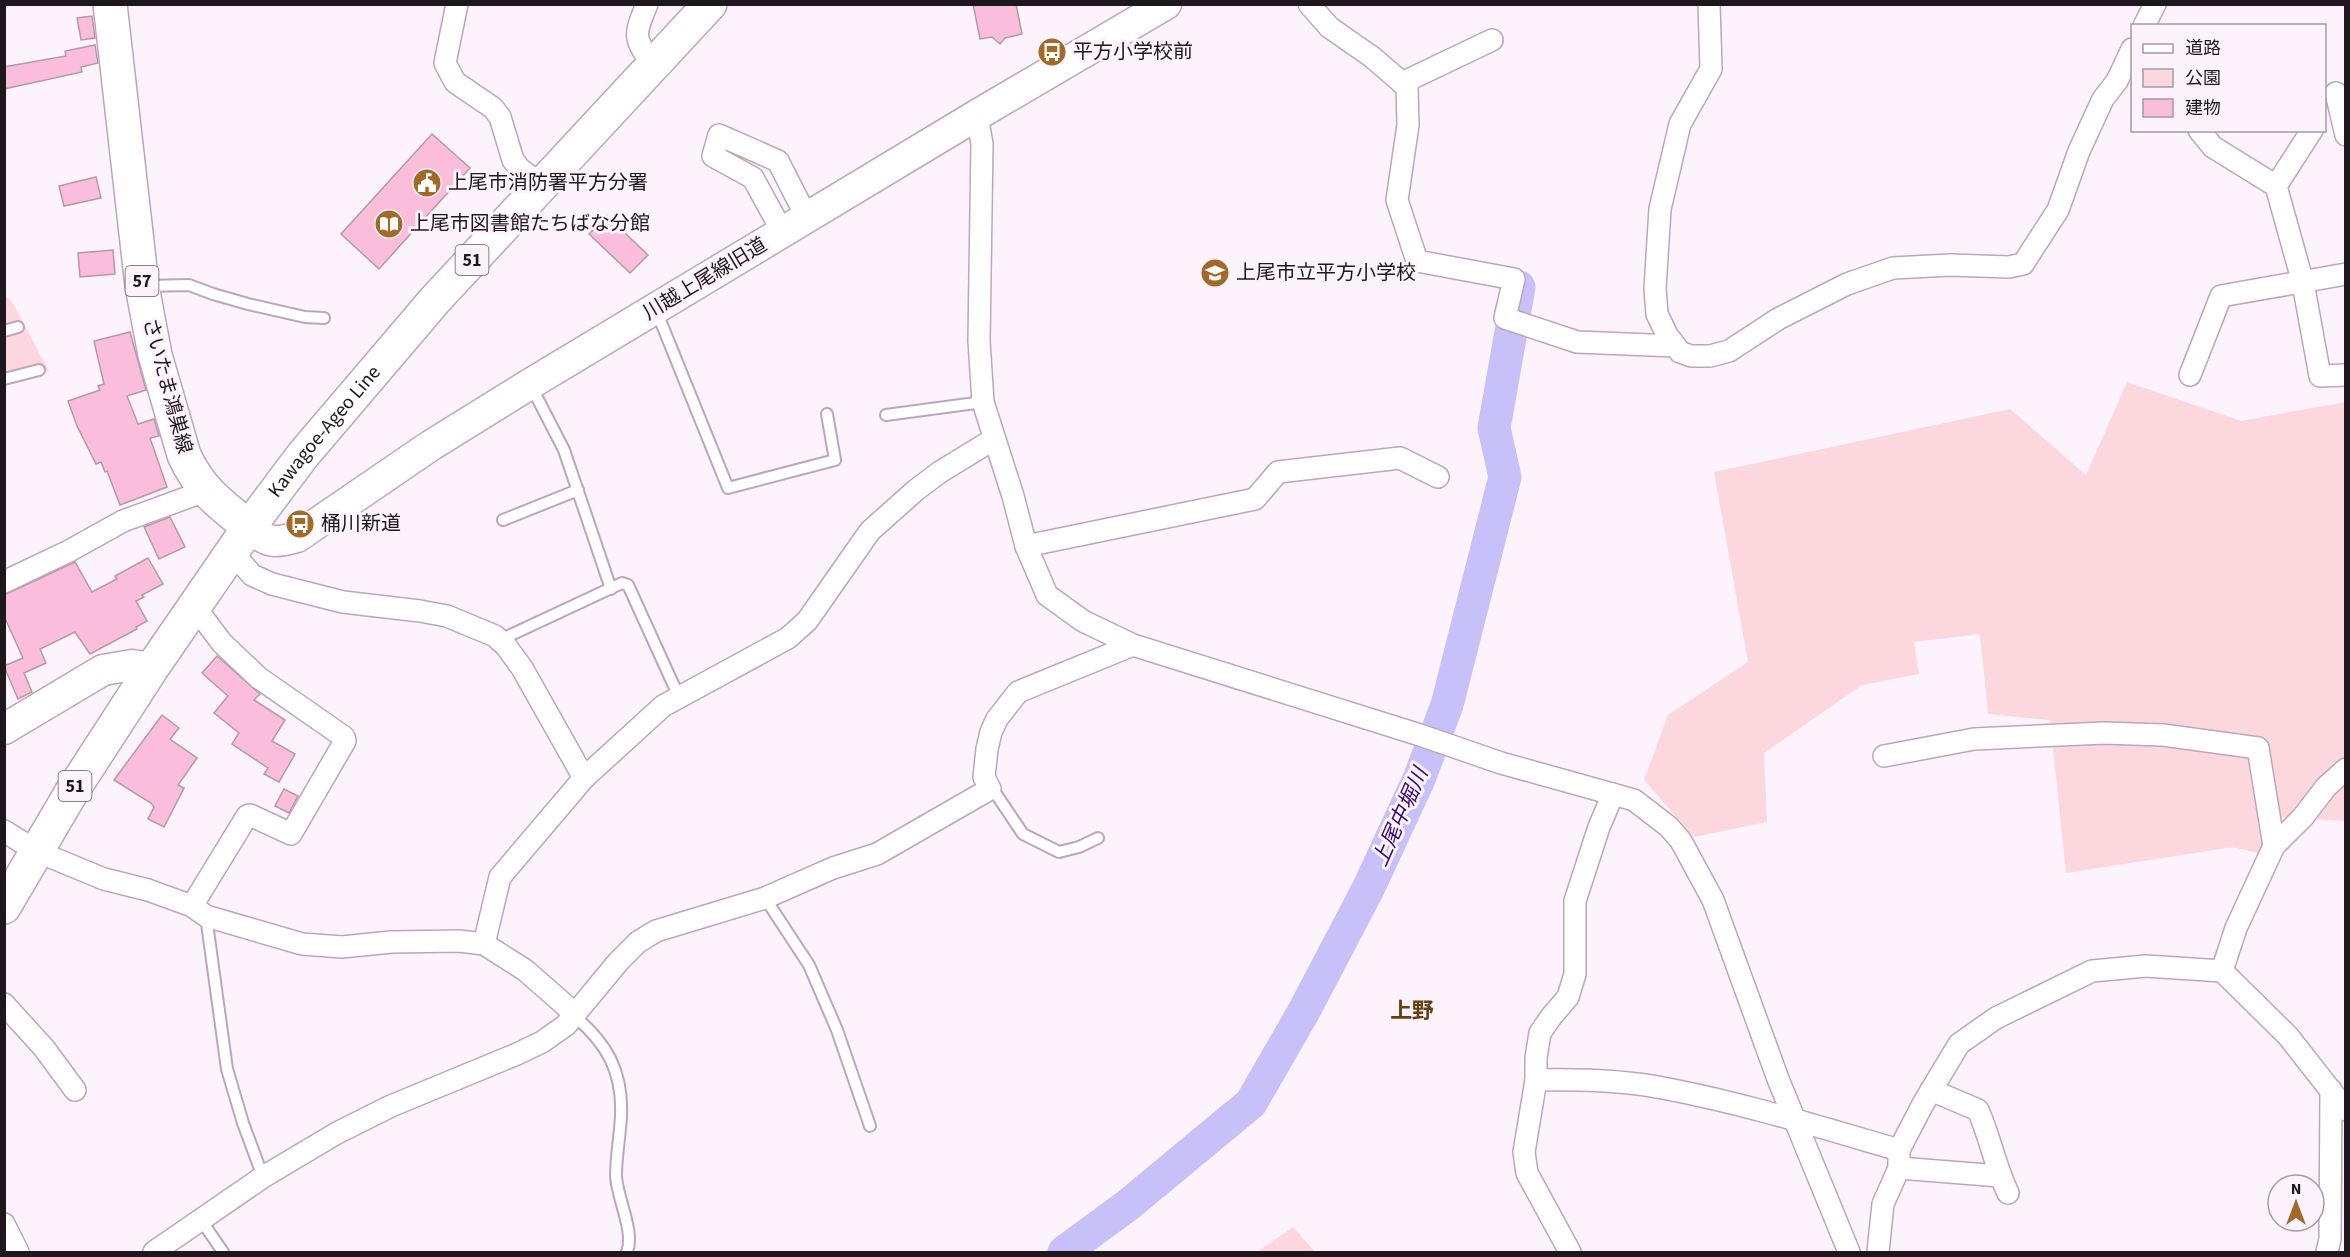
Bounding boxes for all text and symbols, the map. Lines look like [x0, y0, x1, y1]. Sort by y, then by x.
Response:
legend [2131, 24, 2326, 132]
bus stop icon: 平方小学校前 [1036, 36, 1068, 68]
text: 道路 [2185, 36, 2221, 61]
place label: 平方小学校前 [1073, 38, 1193, 66]
text: 公園 [2185, 66, 2221, 91]
text: 建物 [2185, 96, 2221, 121]
public building icon: 上尾市消防署平方分署 [411, 167, 443, 199]
place label: 上尾市消防署平方分署 [448, 169, 648, 197]
library icon: 上尾市図書館たちばな分館 [373, 208, 405, 240]
place label: 上尾市図書館たちばな分館 [410, 210, 650, 238]
street label: 川越上尾線旧道 [638, 231, 772, 327]
road number: 51 [456, 245, 488, 275]
school or university icon: 上尾市立平方小学校 [1199, 257, 1231, 289]
place label: 上尾市立平方小学校 [1236, 259, 1416, 287]
road number: 57 [126, 266, 158, 296]
street label: さいたま鴻巣線 [135, 315, 199, 457]
street label: Kawagoe-Ageo Line [262, 359, 387, 504]
bus stop icon: 桶川新道 [284, 508, 316, 540]
place label: 桶川新道 [321, 510, 401, 538]
water label: 上尾中堀川 [1365, 761, 1436, 871]
road number: 51 [58, 771, 92, 801]
district label: 上野 [1390, 995, 1434, 1027]
north arrow [2266, 1173, 2326, 1233]
text: N [2291, 1178, 2301, 1200]

